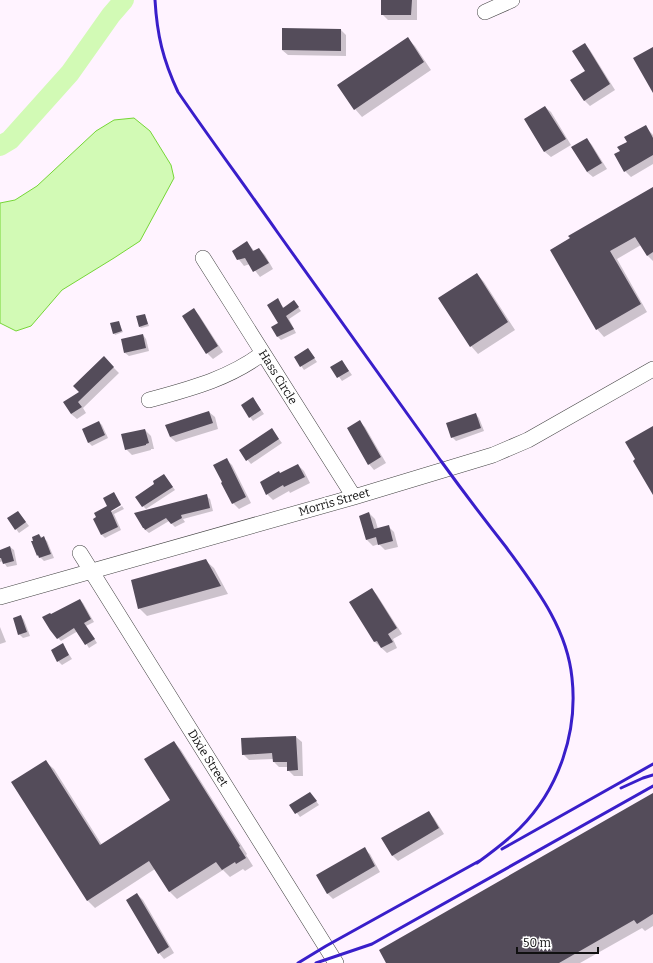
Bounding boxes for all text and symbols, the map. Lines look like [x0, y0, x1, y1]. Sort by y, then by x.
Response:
street label: Hass Circle [256, 347, 300, 407]
street label: Morris Street [297, 485, 372, 519]
street label: Dixie Street [185, 727, 231, 790]
scale bar [517, 929, 598, 955]
text: 50 m [523, 936, 552, 950]

